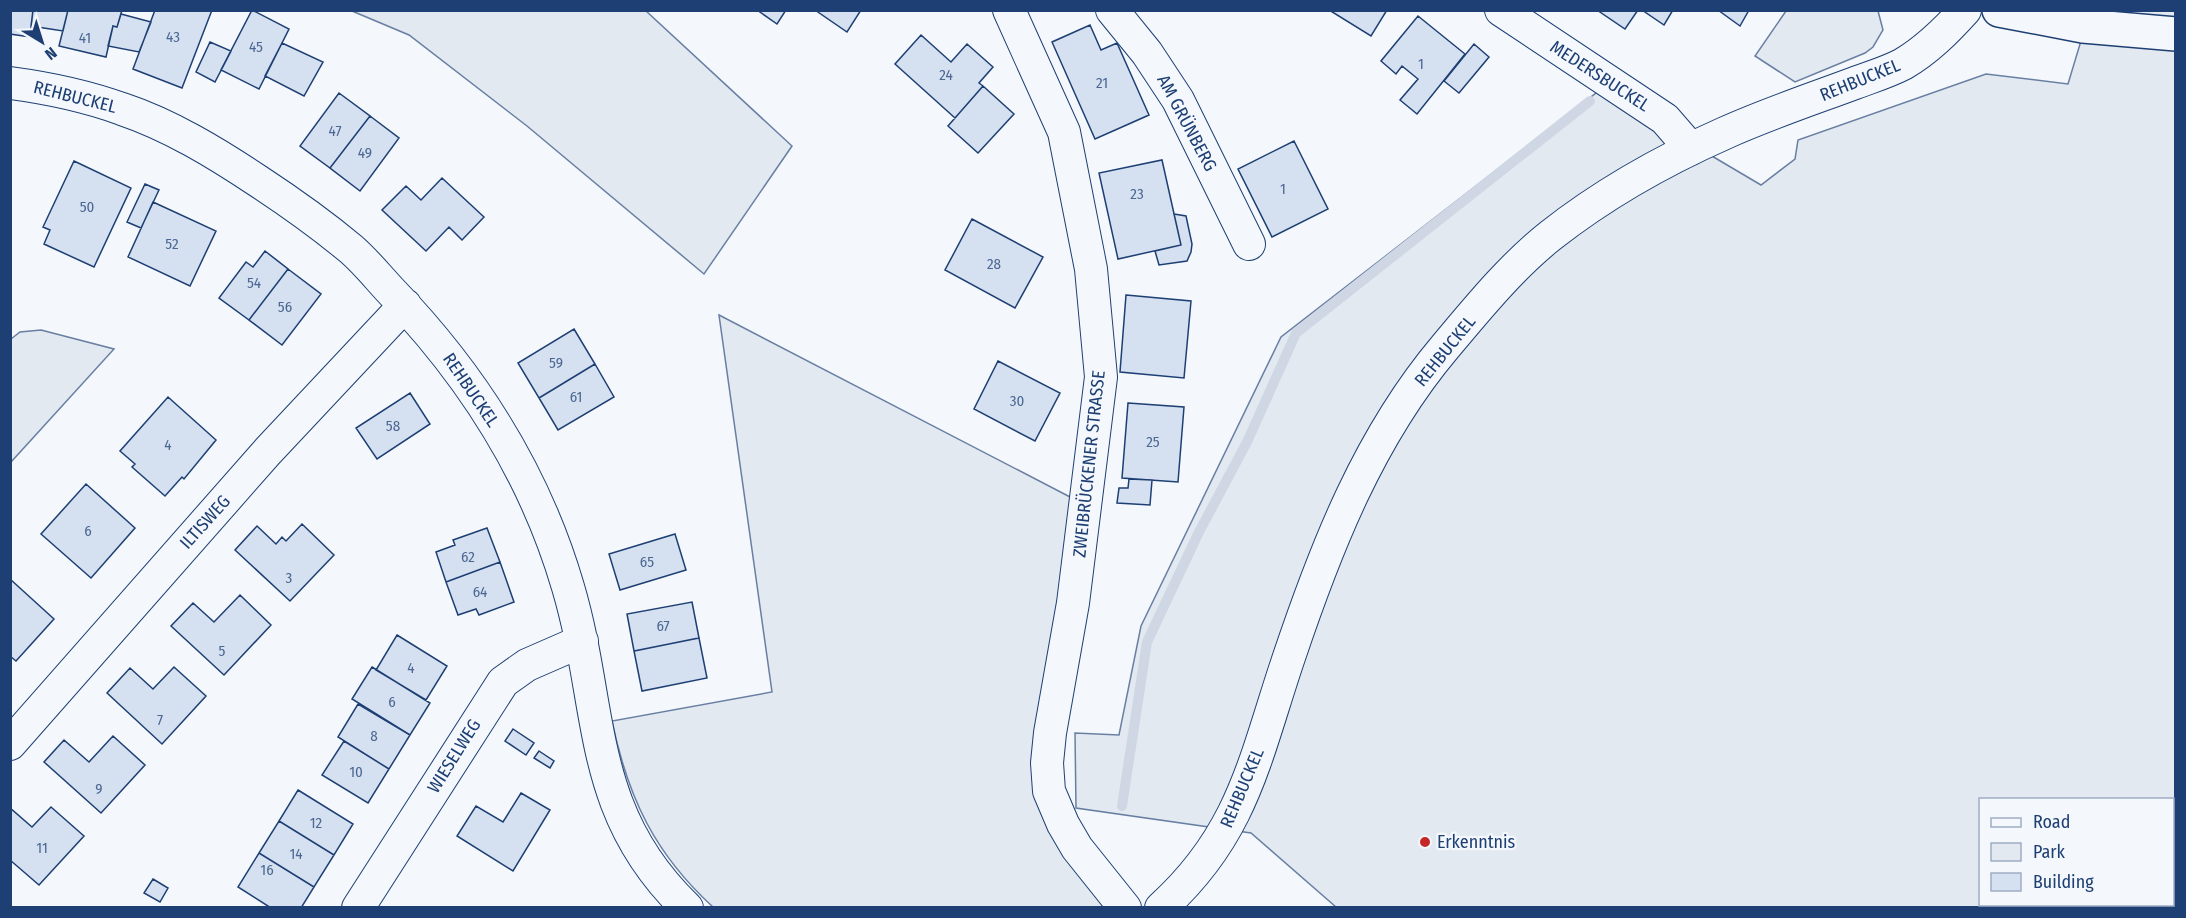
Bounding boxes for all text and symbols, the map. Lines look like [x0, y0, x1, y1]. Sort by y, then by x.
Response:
north arrow [12, 12, 72, 72]
house number: 43 [166, 28, 180, 46]
house number: 41 [79, 29, 91, 47]
street label: MEDERSBUCKEL [1546, 36, 1654, 116]
house number: 45 [249, 38, 263, 56]
text: N [41, 43, 61, 64]
street label: REHBUCKEL [1817, 54, 1903, 106]
house number: 1 [1418, 55, 1424, 73]
house number: 24 [939, 66, 953, 84]
street label: AM GRÜNBERG [1152, 71, 1222, 175]
house number: 21 [1096, 74, 1108, 92]
street label: REHBUCKEL [31, 76, 119, 118]
house number: 47 [328, 122, 342, 140]
house number: 49 [358, 144, 372, 162]
house number: 1 [1280, 180, 1286, 198]
house number: 23 [1130, 185, 1144, 203]
house number: 50 [80, 198, 94, 216]
house number: 52 [165, 235, 179, 253]
house number: 28 [987, 255, 1001, 273]
house number: 54 [247, 274, 261, 292]
house number: 56 [278, 298, 292, 316]
street label: REHBUCKEL [1410, 311, 1480, 391]
street label: REHBUCKEL [438, 349, 504, 431]
house number: 59 [549, 354, 563, 372]
street label: ZWEIBRÜCKENER STRASSE [1068, 369, 1110, 559]
house number: 61 [570, 388, 582, 406]
house number: 30 [1010, 392, 1024, 410]
house number: 58 [386, 417, 400, 435]
house number: 25 [1146, 433, 1160, 451]
house number: 4 [164, 436, 172, 454]
street label: ILTISWEG [175, 490, 235, 554]
house number: 6 [84, 522, 92, 540]
house number: 62 [461, 548, 475, 566]
house number: 65 [640, 553, 654, 571]
house number: 3 [286, 569, 293, 587]
house number: 64 [473, 583, 487, 601]
house number: 67 [656, 617, 670, 635]
house number: 5 [219, 642, 226, 660]
house number: 4 [407, 659, 415, 677]
house number: 6 [388, 693, 396, 711]
house number: 7 [157, 711, 163, 729]
street label: WIESELWEG [423, 715, 485, 797]
house number: 8 [370, 727, 378, 745]
street label: REHBUCKEL [1215, 745, 1269, 831]
house number: 10 [349, 763, 363, 781]
house number: 9 [95, 780, 103, 798]
legend [1979, 798, 2174, 906]
text: Road [2033, 811, 2070, 833]
house number: 12 [310, 814, 323, 832]
place label: Erkenntnis [1437, 831, 1516, 853]
marker: Erkenntnis [1418, 835, 1432, 849]
house number: 11 [36, 839, 48, 857]
text: Park [2033, 841, 2066, 863]
house number: 14 [289, 845, 303, 863]
house number: 16 [260, 861, 274, 879]
text: Building [2033, 871, 2094, 893]

